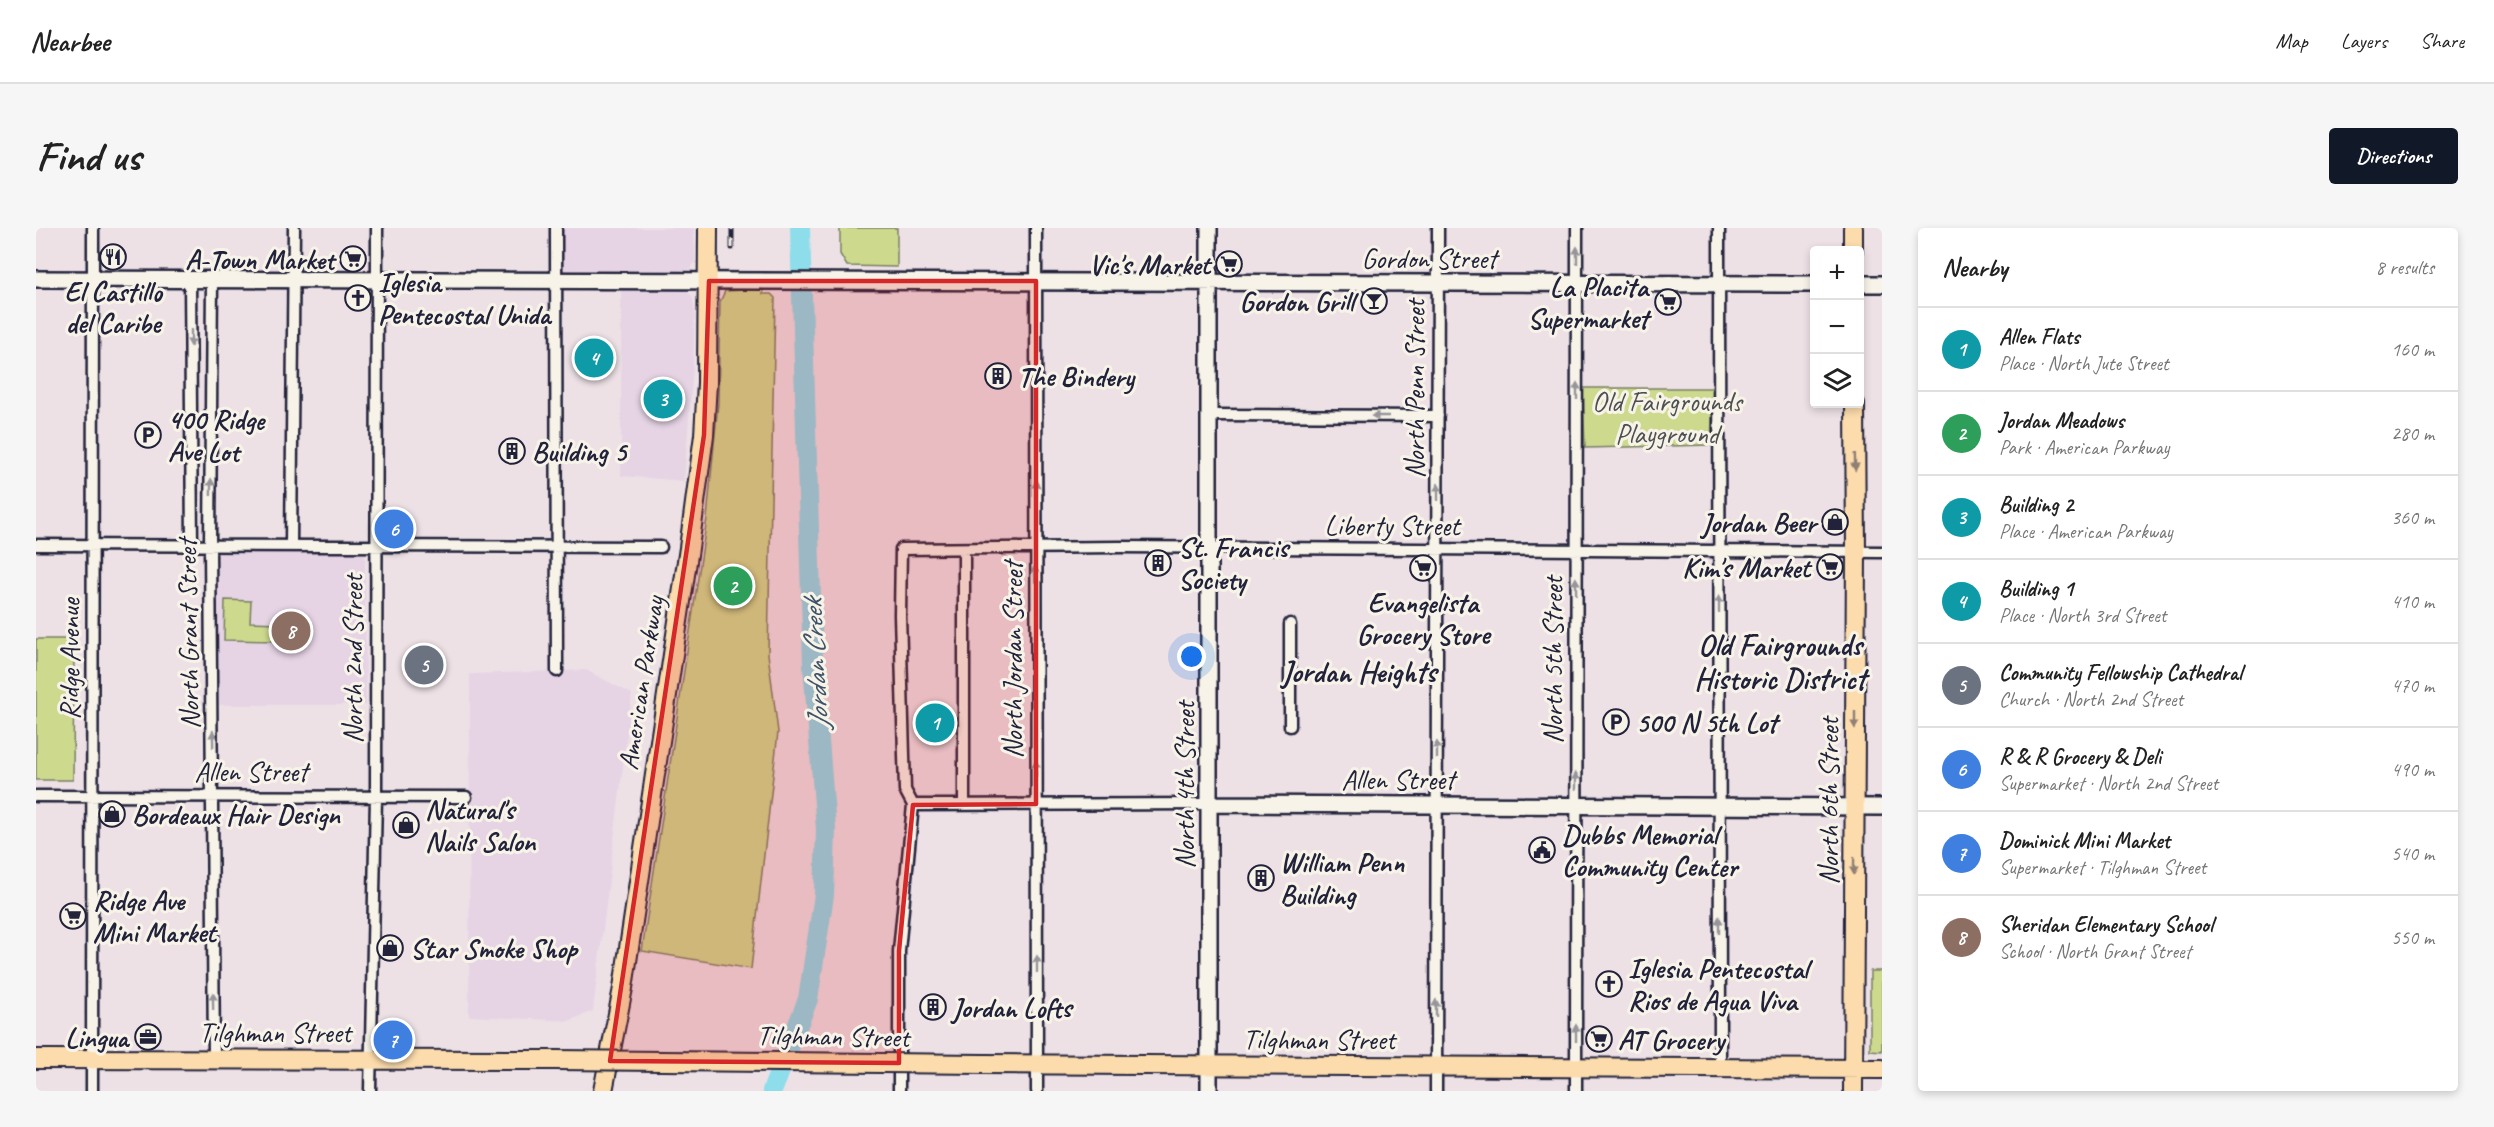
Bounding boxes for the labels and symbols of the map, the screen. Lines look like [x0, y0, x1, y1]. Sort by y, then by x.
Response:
street label: Gordon Street [1362, 241, 1500, 276]
restaurant icon: El Castillo del Caribe [98, 242, 128, 272]
place label: A-Town Market [185, 242, 338, 277]
supermarket icon: A-Town Market [338, 244, 368, 274]
one-way arrow [1572, 246, 1582, 265]
place label: Vic's Market [1089, 247, 1213, 282]
supermarket icon: Vic's Market [1214, 249, 1244, 279]
place label: Iglesia Pentecostal Unida [378, 265, 553, 332]
place label: La Placita Supermarket [1527, 269, 1653, 336]
place label: El Castillo del Caribe [64, 274, 163, 341]
church icon: Iglesia Pentecostal Unida [343, 283, 373, 313]
place label: Gordon Grill [1240, 284, 1359, 319]
bar icon: Gordon Grill [1359, 286, 1389, 316]
supermarket icon: La Placita Supermarket [1653, 287, 1683, 317]
street label: North Penn Street [1397, 297, 1432, 479]
one-way arrow [186, 329, 195, 348]
pin: 4 [574, 336, 614, 380]
place label: The Bindery [1018, 359, 1136, 395]
building icon: The Bindery [983, 361, 1013, 391]
pin: 3 [644, 376, 682, 422]
one-way arrow [1572, 381, 1581, 400]
park label: Old Fairgrounds Playground [1592, 384, 1744, 451]
place label: 400 Ridge Ave Lot [168, 402, 267, 469]
one-way arrow [1370, 411, 1389, 421]
parking icon: 400 Ridge Ave Lot [133, 420, 163, 450]
place label: Building 5 [532, 434, 629, 469]
building icon: Building 5 [497, 436, 527, 466]
one-way arrow [1850, 452, 1860, 471]
one-way arrow [206, 478, 216, 497]
one-way arrow [1031, 480, 1041, 499]
one-way arrow [1433, 483, 1443, 502]
place label: Jordan Beer [1699, 505, 1819, 540]
pin: 6 [374, 506, 414, 552]
shop icon: Jordan Beer [1820, 507, 1850, 537]
street label: Liberty Street [1325, 508, 1462, 543]
place label: St. Francis Society [1178, 530, 1291, 597]
street label: North Grant Street [169, 535, 207, 729]
building icon: St. Francis Society [1143, 548, 1173, 578]
place label: Kim's Market [1682, 550, 1813, 585]
supermarket icon: Kim's Market [1815, 552, 1845, 582]
supermarket icon: Evangelista Grocery Store [1408, 553, 1438, 583]
street label: North Jordan Street [995, 558, 1030, 758]
pin: 2 [714, 564, 752, 608]
one-way arrow [1030, 564, 1040, 583]
street label: North 2nd Street [335, 572, 370, 743]
street label: North 5th Street [1535, 574, 1570, 744]
one-way arrow [1571, 576, 1581, 595]
place label: Evangelista Grocery Store [1357, 585, 1492, 652]
street label: American Parkway [610, 591, 672, 772]
water label: Jordan Creek [792, 593, 838, 733]
one-way arrow [1714, 595, 1724, 614]
street label: Ridge Avenue [52, 596, 87, 720]
pin: 8 [272, 608, 310, 654]
district label: Old Fairgrounds Historic District [1694, 626, 1871, 698]
pin: 5 [404, 642, 444, 688]
your location [1177, 642, 1206, 671]
district label: Jordan Heights [1280, 653, 1440, 691]
street label: North 4th Street [1167, 699, 1202, 869]
pin: 1 [916, 700, 954, 746]
place label: 500 N 5th Lot [1636, 705, 1781, 740]
parking icon: 500 N 5th Lot [1601, 707, 1631, 737]
one-way arrow [1851, 710, 1860, 729]
street label: North 6th Street [1811, 715, 1846, 885]
one-way arrow [208, 729, 218, 748]
one-way arrow [1432, 741, 1442, 760]
street label: Allen Street [195, 754, 311, 789]
one-way arrow [1031, 759, 1041, 778]
street label: Allen Street [1342, 762, 1458, 797]
one-way arrow [1571, 771, 1581, 790]
place label: Natural's Nails Salon [425, 792, 537, 859]
place label: Bordeaux Hair Design [132, 797, 341, 832]
shop icon: Bordeaux Hair Design [97, 799, 127, 829]
shop icon: Natural's Nails Salon [391, 810, 421, 840]
place label: Dubbs Memorial Community Center [1562, 817, 1740, 885]
public building icon: Dubbs Memorial Community Center [1527, 835, 1557, 865]
place label: William Penn Building [1280, 845, 1405, 912]
one-way arrow [1850, 856, 1859, 875]
building icon: William Penn Building [1246, 863, 1276, 893]
place label: Ridge Ave Mini Market [93, 883, 218, 950]
supermarket icon: Ridge Ave Mini Market [58, 901, 88, 931]
one-way arrow [1714, 916, 1724, 935]
place label: Star Smoke Shop [410, 931, 579, 966]
shop icon: Star Smoke Shop [375, 933, 405, 963]
place label: Iglesia Pentecostal Rios de Agua Viva [1628, 951, 1813, 1018]
one-way arrow [1032, 954, 1042, 973]
church icon: Iglesia Pentecostal Rios de Agua Viva [1594, 969, 1624, 999]
place label: Jordan Lofts [950, 990, 1074, 1025]
one-way arrow [209, 991, 218, 1010]
building icon: Jordan Lofts [918, 992, 948, 1022]
one-way arrow [1431, 999, 1441, 1018]
street label: Tilghman Street [199, 1015, 354, 1050]
street label: Tilghman Street [757, 1017, 912, 1055]
pin: 7 [374, 1018, 412, 1062]
place label: Lingua [65, 1020, 130, 1055]
office icon: Lingua [133, 1022, 163, 1052]
street label: Tilghman Street [1243, 1022, 1398, 1057]
place label: AT Grocery [1618, 1022, 1726, 1057]
one-way arrow [1571, 1023, 1581, 1042]
supermarket icon: AT Grocery [1584, 1024, 1614, 1054]

